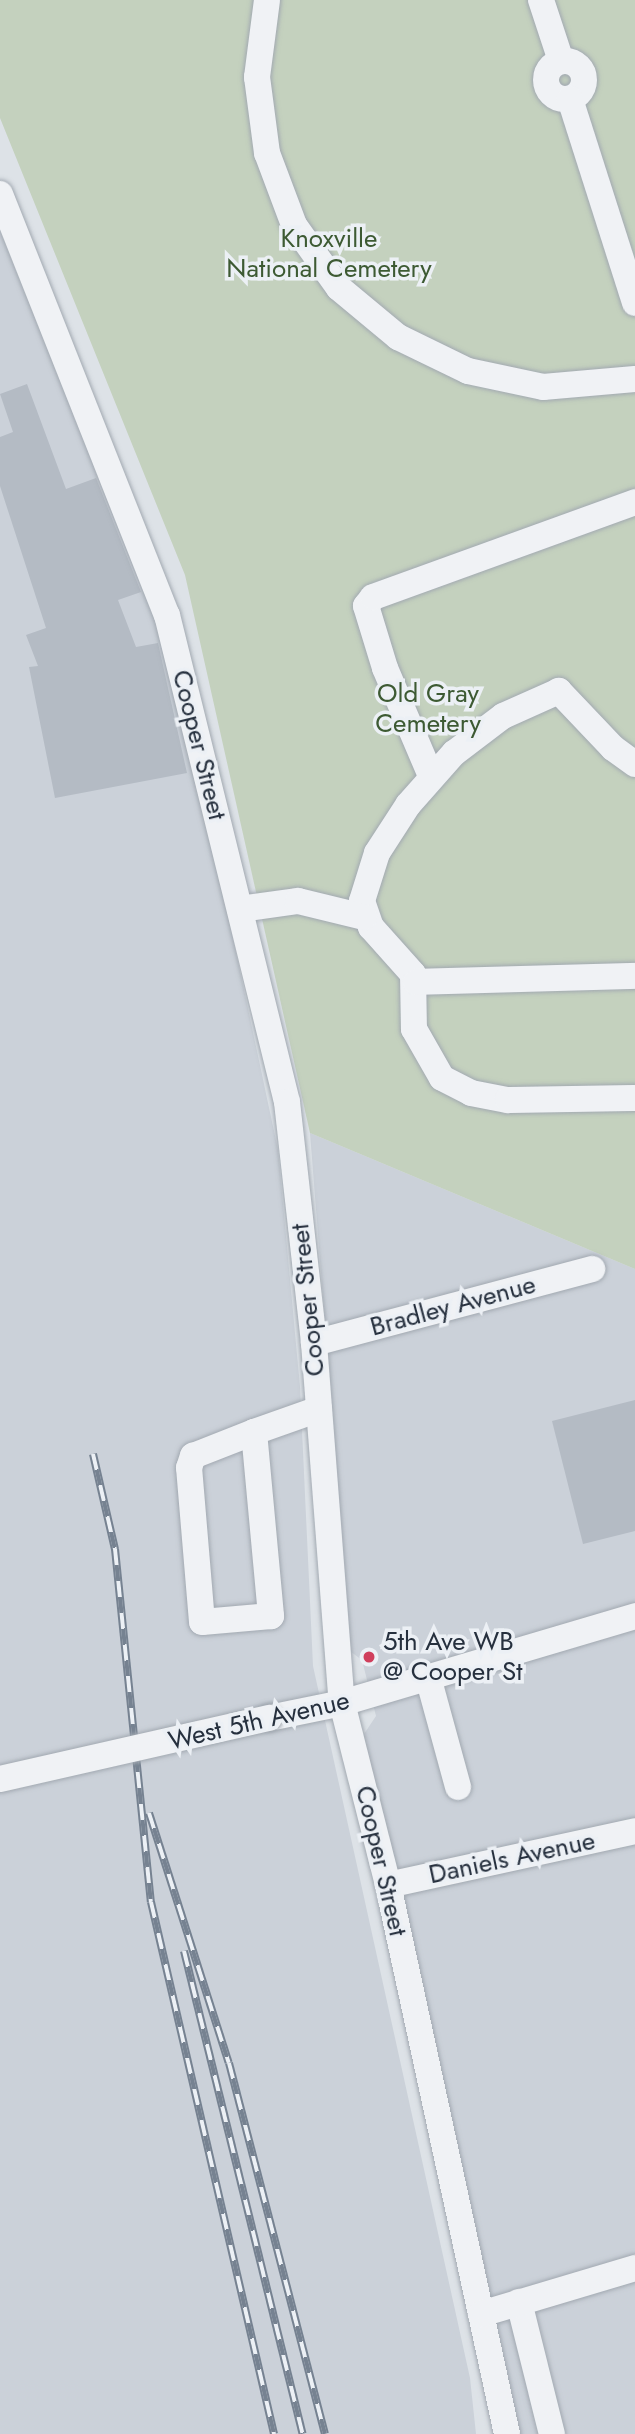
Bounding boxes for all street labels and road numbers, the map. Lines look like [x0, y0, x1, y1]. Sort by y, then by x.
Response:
street label: Cooper Street [165, 667, 233, 823]
street label: Cooper Street [284, 1222, 332, 1378]
street label: Bradley Avenue [367, 1269, 539, 1343]
street label: West 5th Avenue [165, 1685, 353, 1757]
street label: Cooper Street [349, 1783, 413, 1939]
street label: Daniels Avenue [426, 1825, 598, 1891]

